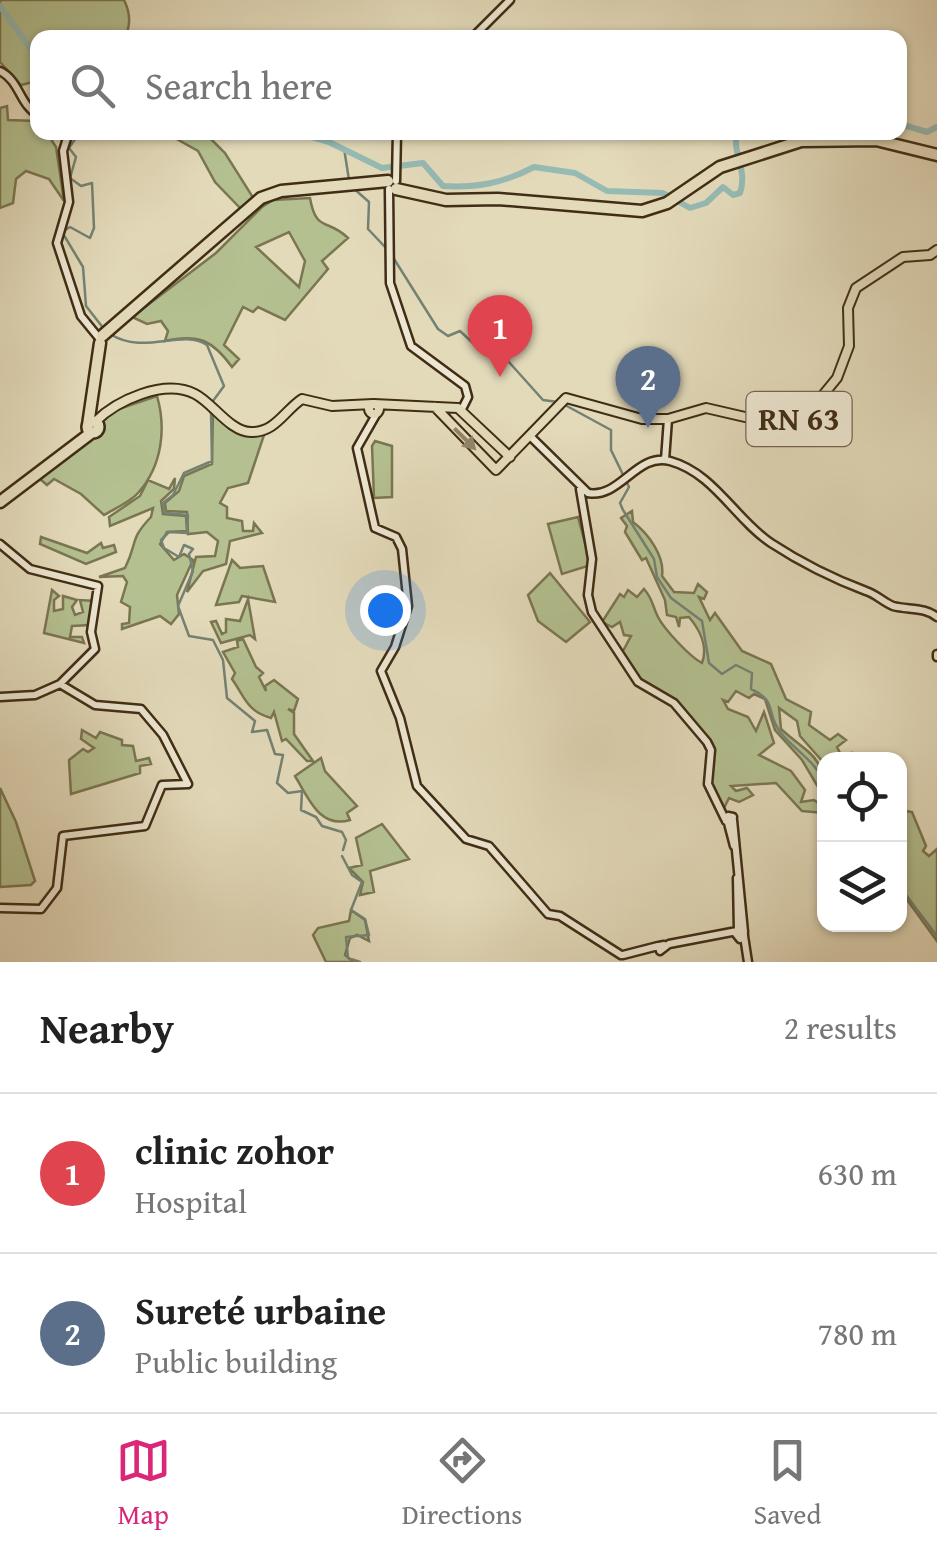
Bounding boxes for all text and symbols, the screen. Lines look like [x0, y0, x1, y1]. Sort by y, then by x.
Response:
search box [30, 30, 907, 140]
text: Search here [145, 57, 333, 113]
icon: search [65, 58, 120, 113]
pin: 1 [468, 294, 532, 377]
pin: 2 [616, 346, 680, 428]
road number: RN 63 [746, 392, 852, 446]
one-way arrow [453, 427, 477, 450]
your location [360, 585, 411, 636]
map controls [817, 752, 907, 932]
button: locate [817, 752, 907, 842]
button: layers [817, 842, 907, 932]
text: Nearby [40, 997, 174, 1058]
text: 2 results [784, 1004, 897, 1051]
text: clinic zohor [135, 1122, 334, 1178]
text: 1 [64, 1150, 81, 1197]
text: 630 m [818, 1150, 897, 1197]
text: Hospital [135, 1178, 247, 1225]
text: Sureté urbaine [135, 1282, 386, 1338]
text: 2 [64, 1310, 81, 1357]
text: 780 m [818, 1310, 897, 1357]
text: Public building [135, 1338, 337, 1385]
tab: Map [116, 1433, 171, 1534]
tab: Directions [402, 1433, 522, 1534]
tab: Saved [754, 1433, 821, 1534]

